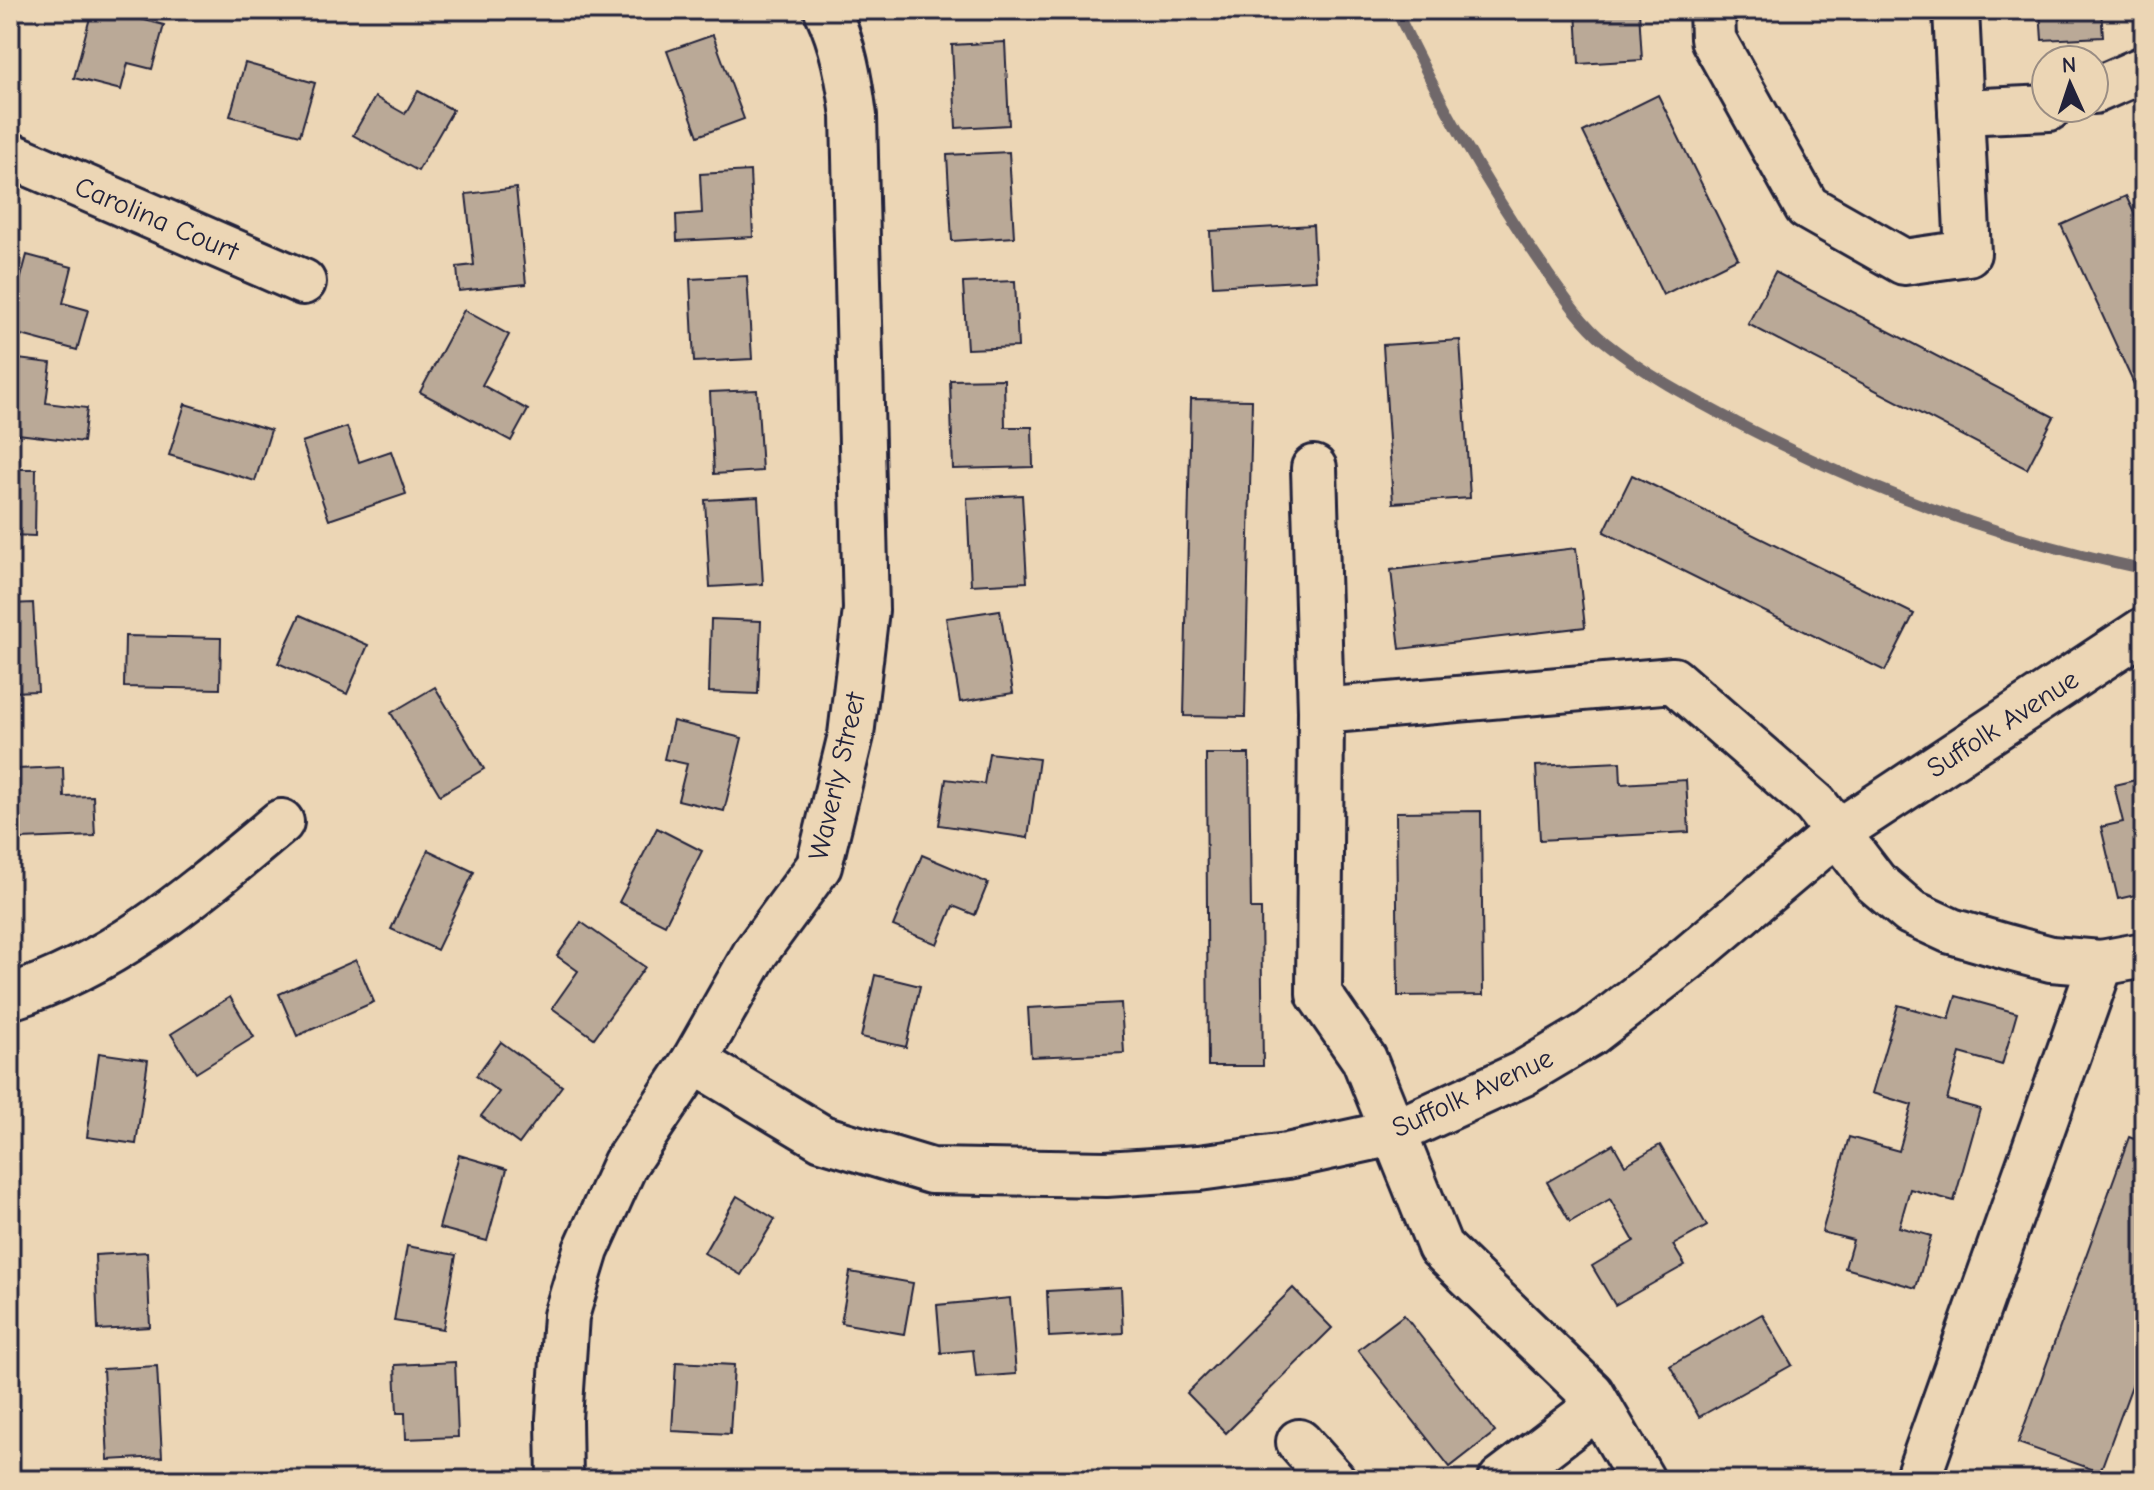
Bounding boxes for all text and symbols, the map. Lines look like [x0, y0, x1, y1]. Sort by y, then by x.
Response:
north arrow [2030, 44, 2110, 124]
text: N [2061, 52, 2077, 78]
street label: Carolina Court [70, 170, 244, 268]
street label: Suffolk Avenue [1921, 663, 2084, 785]
street label: Waverly Street [802, 688, 872, 863]
street label: Suffolk Avenue [1387, 1042, 1558, 1144]

